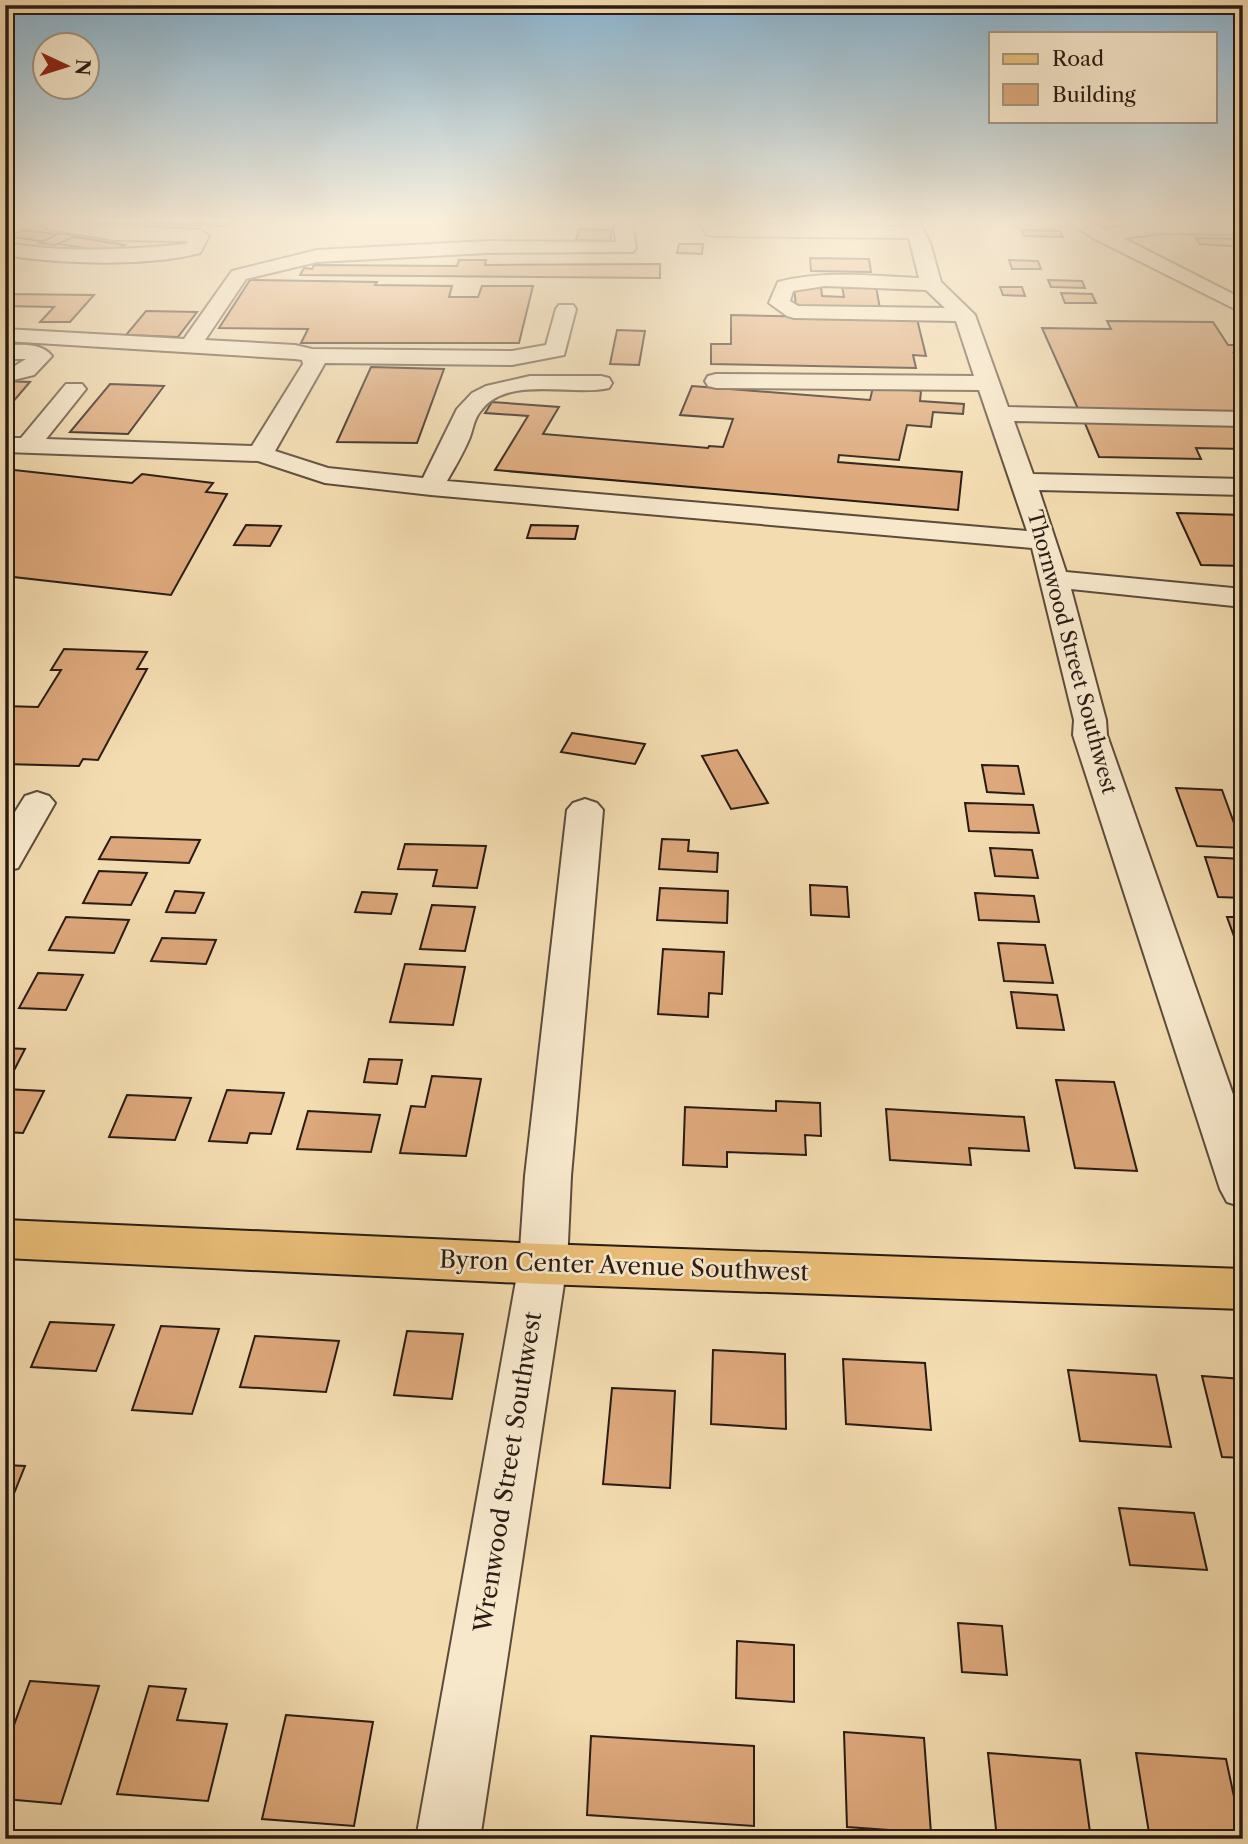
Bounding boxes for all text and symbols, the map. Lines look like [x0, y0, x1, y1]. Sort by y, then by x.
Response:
north arrow [32, 32, 102, 102]
legend [989, 32, 1216, 122]
text: Road [1052, 46, 1104, 71]
text: N [70, 58, 95, 76]
text: Building [1052, 82, 1137, 107]
street label: Thornwood Street Southwest [1023, 507, 1123, 797]
street label: Byron Center Avenue Southwest [439, 1245, 810, 1286]
street label: Wrenwood Street Southwest [468, 1309, 547, 1635]

